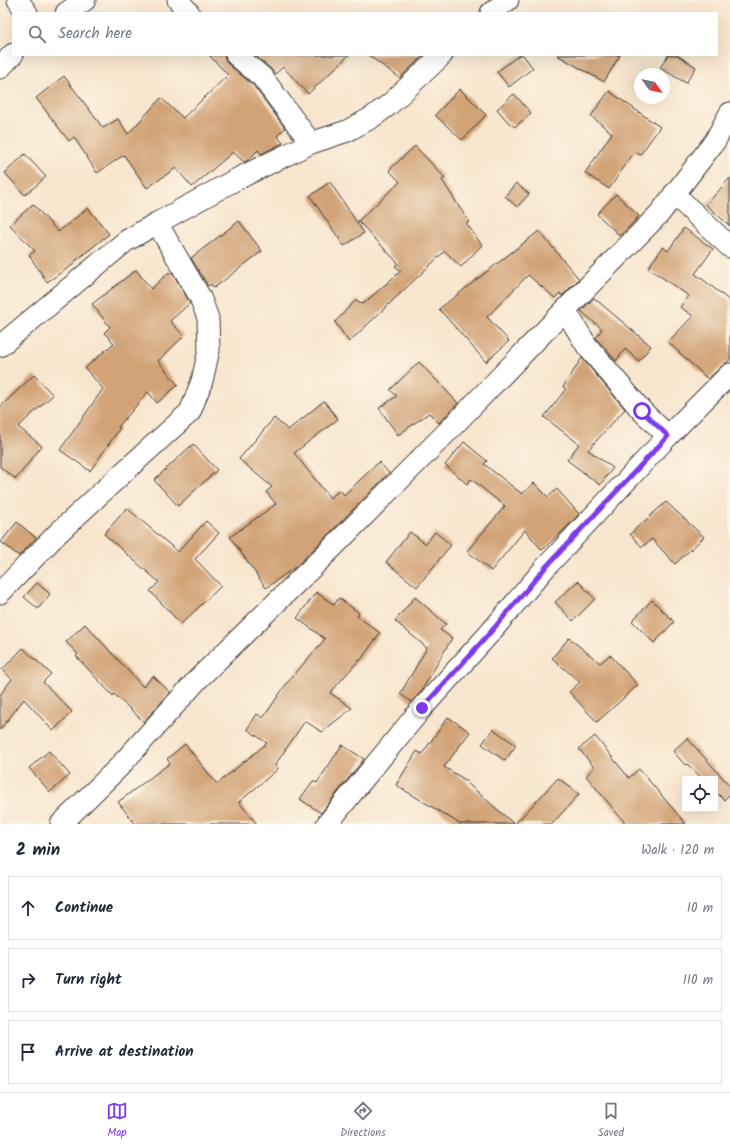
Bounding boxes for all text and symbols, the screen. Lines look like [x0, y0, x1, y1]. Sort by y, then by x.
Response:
search box [12, 12, 718, 56]
text: Search here [58, 22, 132, 46]
icon: search [26, 23, 48, 45]
north arrow [634, 68, 670, 104]
route start [633, 402, 651, 420]
route end [413, 699, 431, 717]
map controls [682, 776, 718, 812]
button: locate [682, 776, 718, 812]
text: 2 min [16, 837, 60, 864]
text: Walk · 120 m [641, 840, 714, 861]
text: Continue [55, 896, 113, 920]
icon: ahead [17, 897, 39, 919]
text: 10 m [687, 898, 713, 919]
text: Turn right [55, 968, 122, 992]
icon: right [17, 969, 39, 991]
text: 110 m [683, 970, 713, 991]
text: Arrive at destination [55, 1040, 194, 1064]
icon: arrive [17, 1041, 39, 1063]
tab: Map [106, 1100, 128, 1142]
tab: Directions [340, 1100, 386, 1142]
tab: Saved [598, 1100, 624, 1142]

